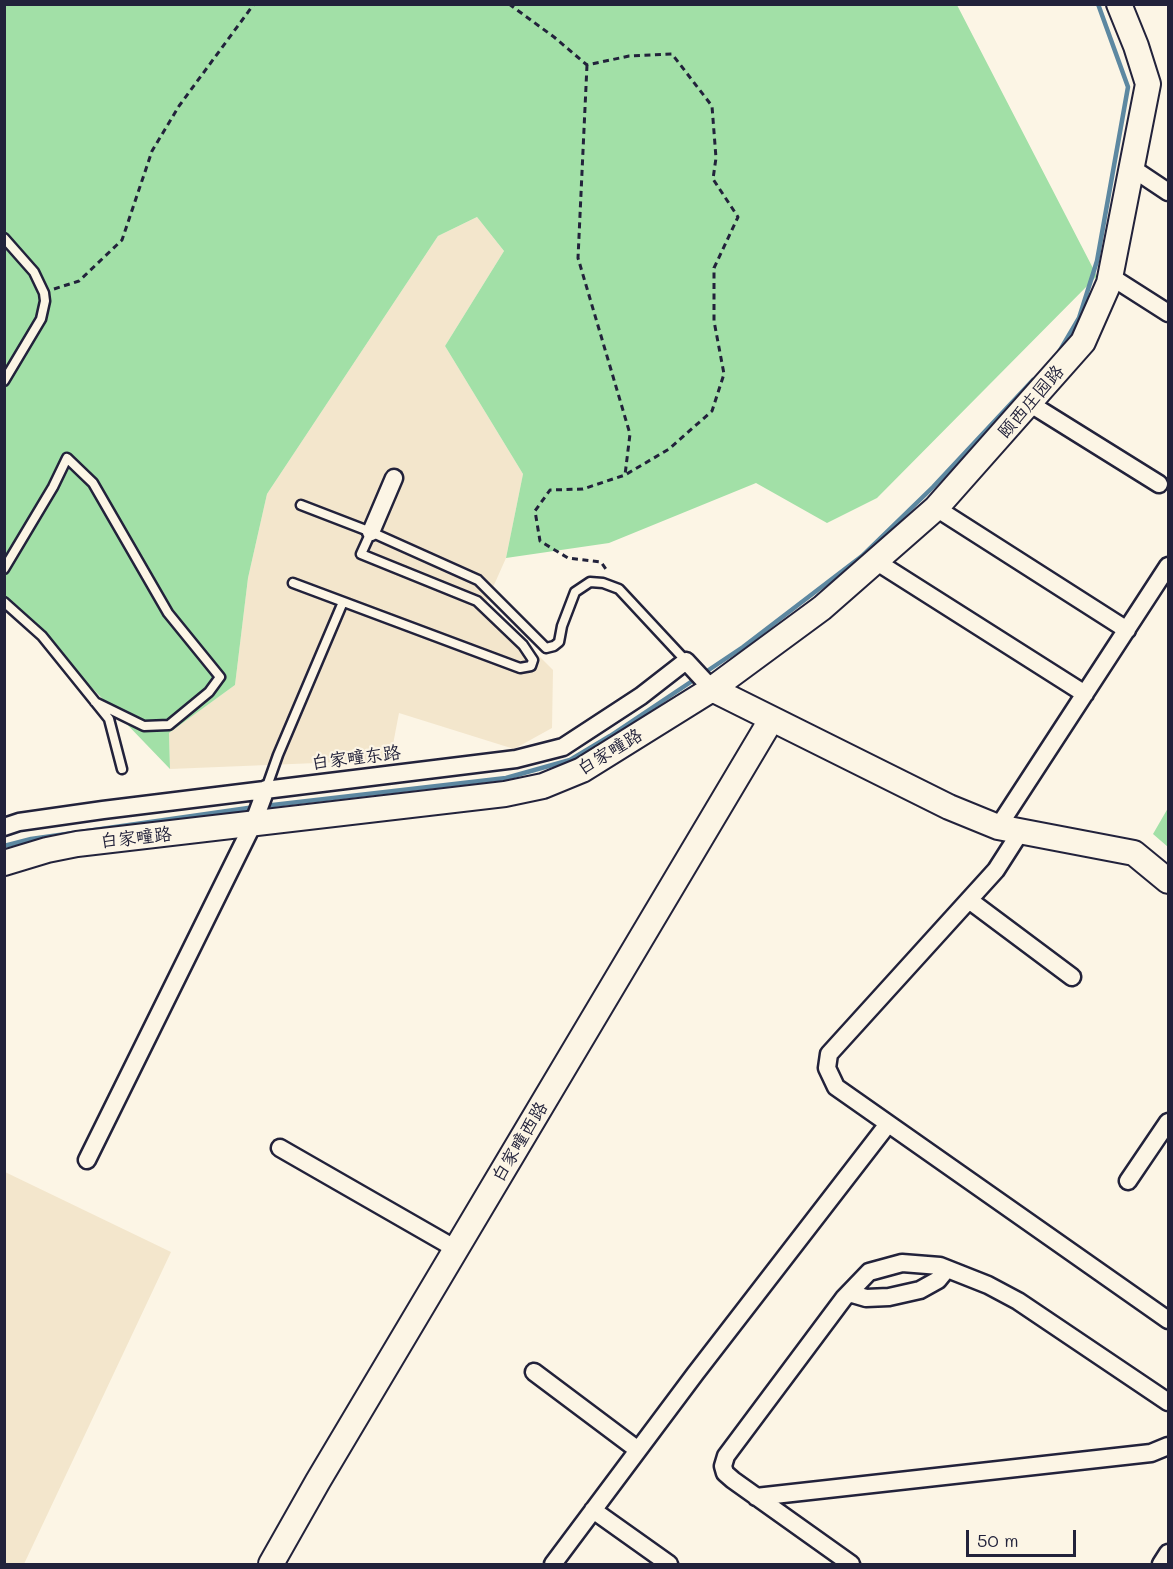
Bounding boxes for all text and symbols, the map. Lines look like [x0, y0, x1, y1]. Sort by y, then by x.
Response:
street label: 颐西庄园路 [993, 361, 1069, 443]
street label: 白家疃路 [574, 724, 646, 780]
street label: 白家疃东路 [310, 742, 402, 774]
street label: 白家疃路 [99, 823, 173, 853]
street label: 白家疃西路 [488, 1098, 552, 1186]
scale bar [969, 1518, 1078, 1556]
text: 50 m [977, 1528, 1019, 1552]

